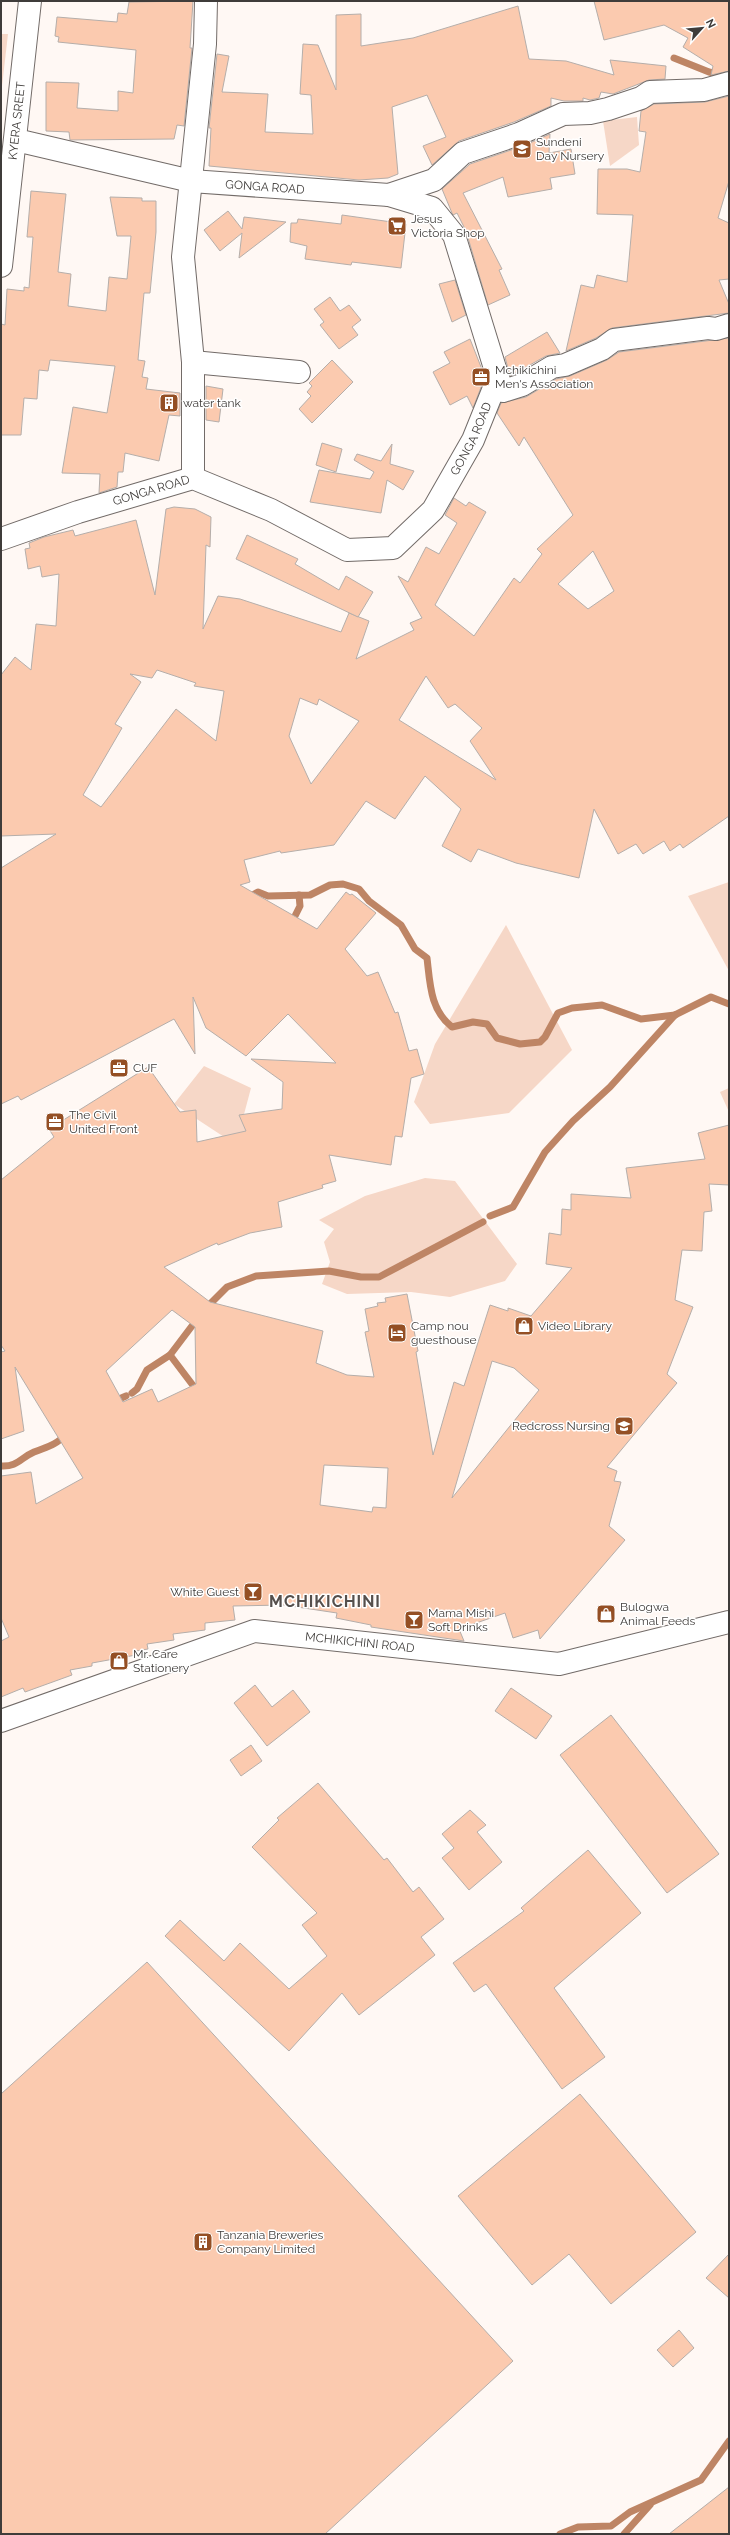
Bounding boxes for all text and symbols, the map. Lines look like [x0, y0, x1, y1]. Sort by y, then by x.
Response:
north arrow [682, 8, 722, 48]
text: N [703, 17, 718, 30]
street label: KYERA SREET [6, 80, 28, 161]
place label: Sundeni Day Nursery [536, 135, 605, 163]
school or university icon: Sundeni Day Nursery [511, 138, 533, 160]
street label: GONGA ROAD [225, 177, 306, 197]
place label: Jesus Victoria Shop [411, 212, 485, 240]
supermarket icon: Jesus Victoria Shop [386, 215, 408, 237]
place label: Mchikichini Men's Association [495, 363, 593, 391]
office icon: Mchikichini Men's Association [470, 366, 492, 388]
building icon: water tank [158, 392, 180, 414]
place label: water tank [183, 396, 242, 410]
street label: GONGA ROAD [447, 400, 495, 478]
street label: GONGA ROAD [111, 472, 192, 508]
office icon: CUF [108, 1057, 130, 1079]
place label: CUF [133, 1061, 157, 1075]
place label: The Civil United Front [69, 1108, 138, 1136]
office icon: The Civil United Front [44, 1111, 66, 1133]
shop icon: Video Library [513, 1315, 535, 1337]
place label: Camp nou guesthouse [411, 1319, 477, 1347]
place label: Video Library [538, 1319, 612, 1333]
hotel icon: Camp nou guesthouse [386, 1322, 408, 1344]
school or university icon: Redcross Nursing [613, 1415, 635, 1437]
place label: Redcross Nursing [512, 1419, 610, 1433]
bar icon: White Guest [242, 1581, 264, 1603]
place label: White Guest [170, 1585, 239, 1599]
district label: MCHIKICHINI [269, 1592, 381, 1611]
place label: Bulogwa Animal Feeds [620, 1600, 695, 1628]
shop icon: Bulogwa Animal Feeds [595, 1603, 617, 1625]
place label: Mama Mishi Soft Drinks [428, 1606, 494, 1634]
bar icon: Mama Mishi Soft Drinks [403, 1609, 425, 1631]
street label: MCHIKICHINI ROAD [304, 1630, 416, 1655]
place label: Mr. Care Stationery [133, 1647, 190, 1675]
shop icon: Mr. Care Stationery [108, 1650, 130, 1672]
place label: Tanzania Breweries Company Limited [217, 2228, 324, 2256]
building icon: Tanzania Breweries Company Limited [192, 2231, 214, 2253]

